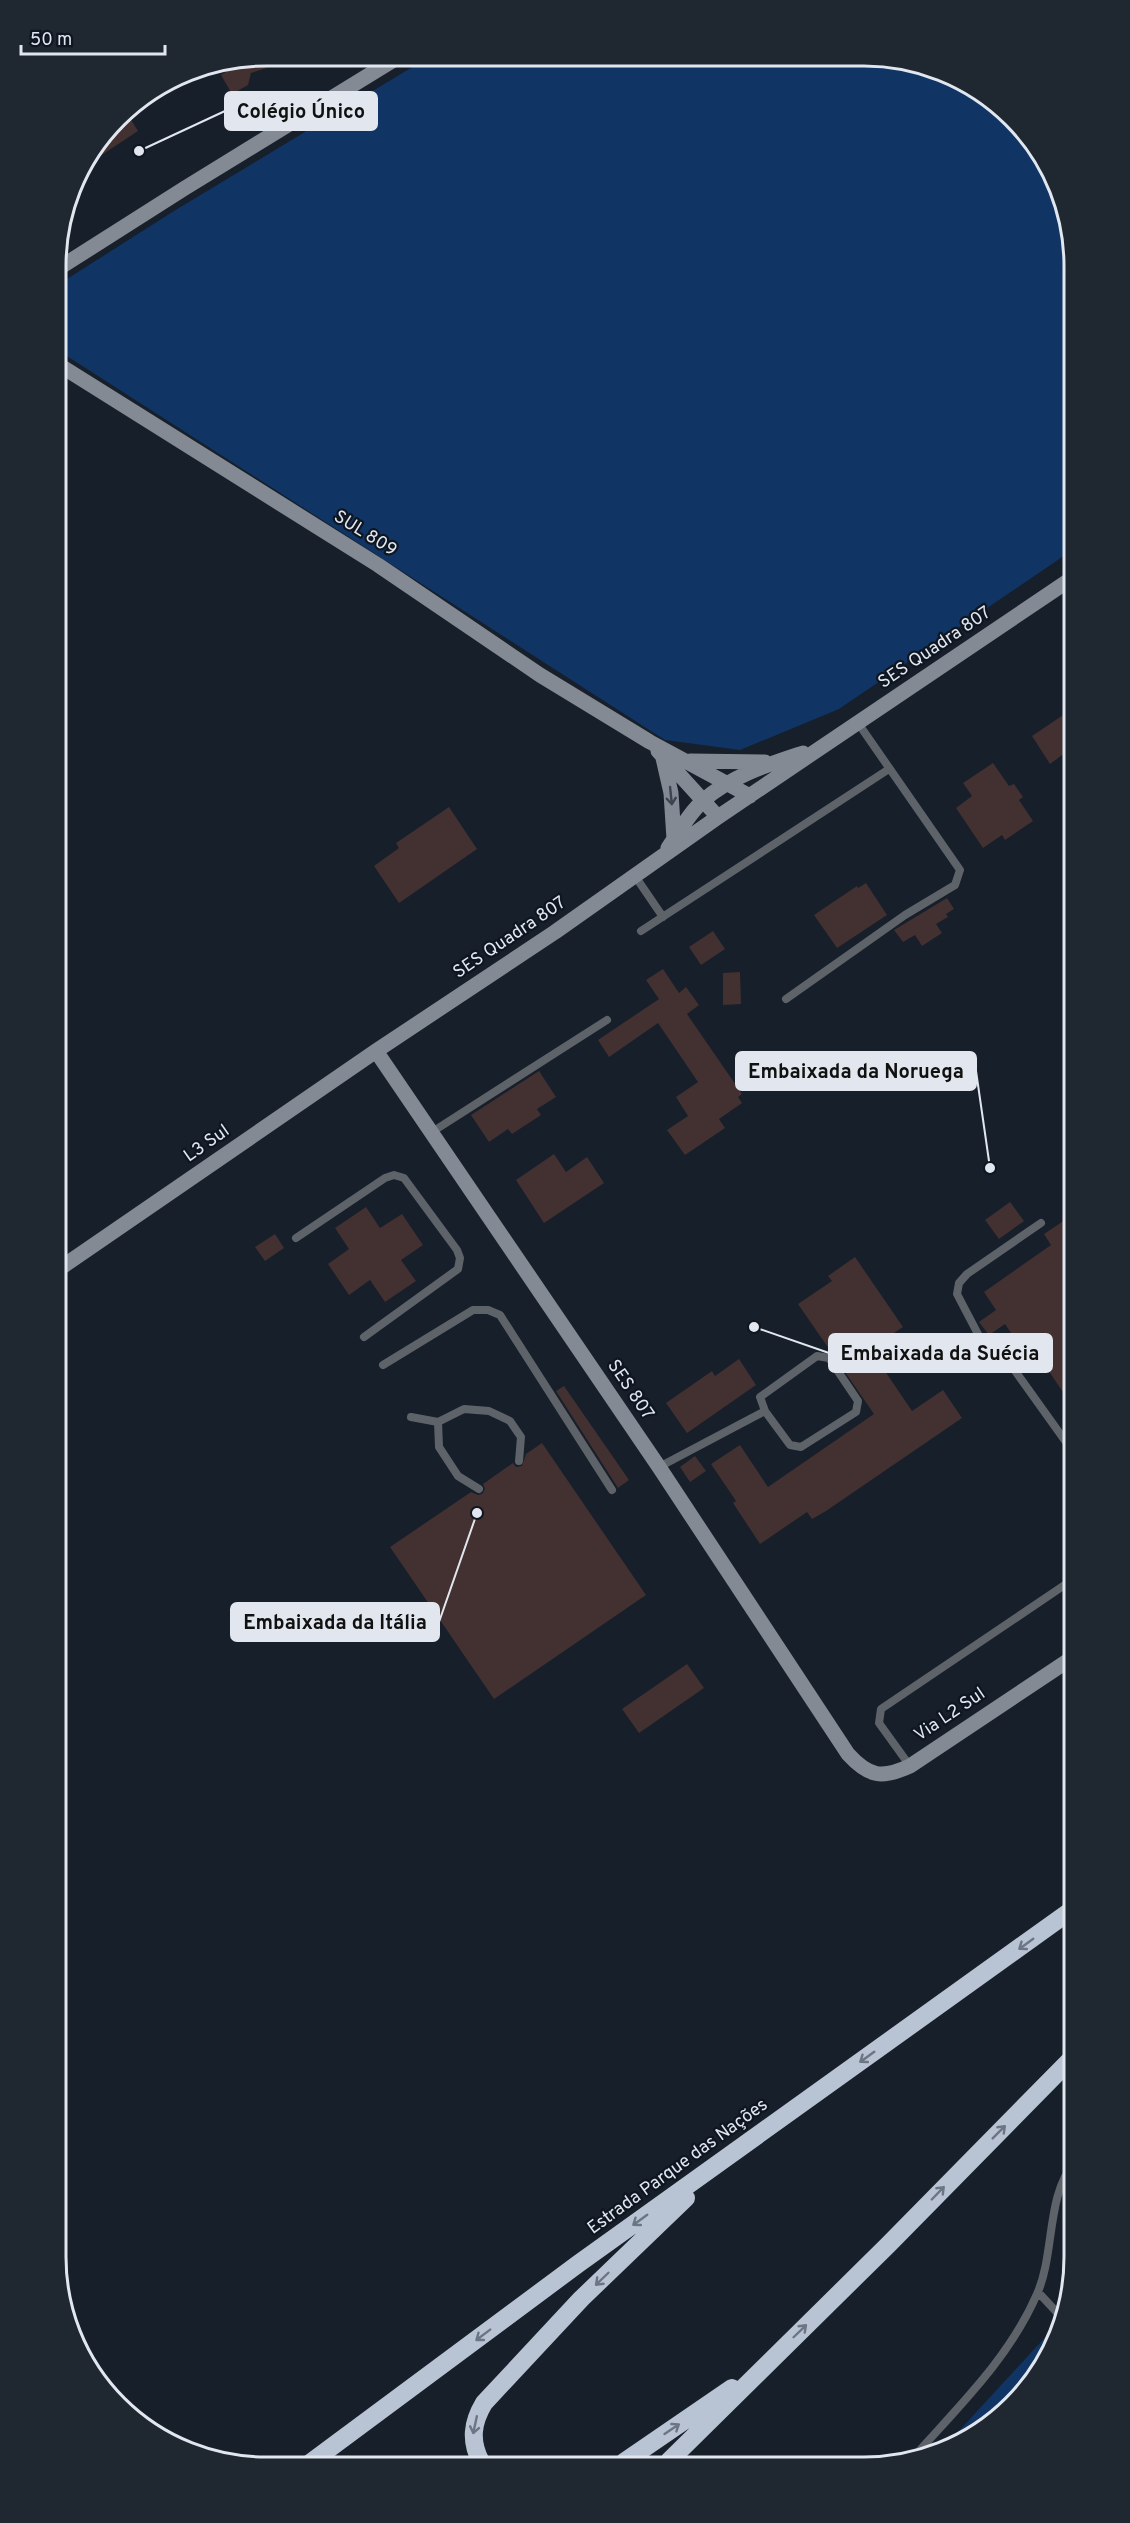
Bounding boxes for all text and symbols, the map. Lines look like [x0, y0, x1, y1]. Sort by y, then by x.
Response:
scale bar [21, 18, 165, 56]
text: 50 m [30, 29, 72, 52]
callout: Colégio Único [225, 92, 377, 130]
text: Colégio Único [237, 98, 365, 126]
street label: SUL 809 [329, 506, 401, 562]
street label: SES Quadra 807 [874, 602, 996, 694]
one-way arrow [666, 786, 677, 806]
street label: SES Quadra 807 [449, 892, 571, 984]
callout: Embaixada da Noruega [736, 1052, 976, 1090]
text: Embaixada da Noruega [748, 1060, 964, 1086]
street label: L3 Sul [180, 1120, 234, 1168]
callout: Embaixada da Suécia [829, 1334, 1052, 1372]
text: Embaixada da Suécia [841, 1342, 1039, 1368]
street label: SES 807 [602, 1356, 658, 1424]
callout: Embaixada da Itália [231, 1603, 439, 1641]
text: Embaixada da Itália [243, 1611, 427, 1637]
street label: Via L2 Sul [910, 1683, 990, 1747]
one-way arrow [1018, 1938, 1034, 1950]
one-way arrow [859, 2051, 876, 2063]
street label: Estrada Parque das Nações [583, 2094, 773, 2240]
one-way arrow [992, 2124, 1007, 2139]
one-way arrow [931, 2186, 945, 2201]
one-way arrow [633, 2214, 649, 2226]
one-way arrow [594, 2271, 609, 2286]
one-way arrow [793, 2324, 808, 2339]
one-way arrow [475, 2329, 491, 2341]
one-way arrow [469, 2414, 480, 2434]
one-way arrow [664, 2422, 681, 2435]

